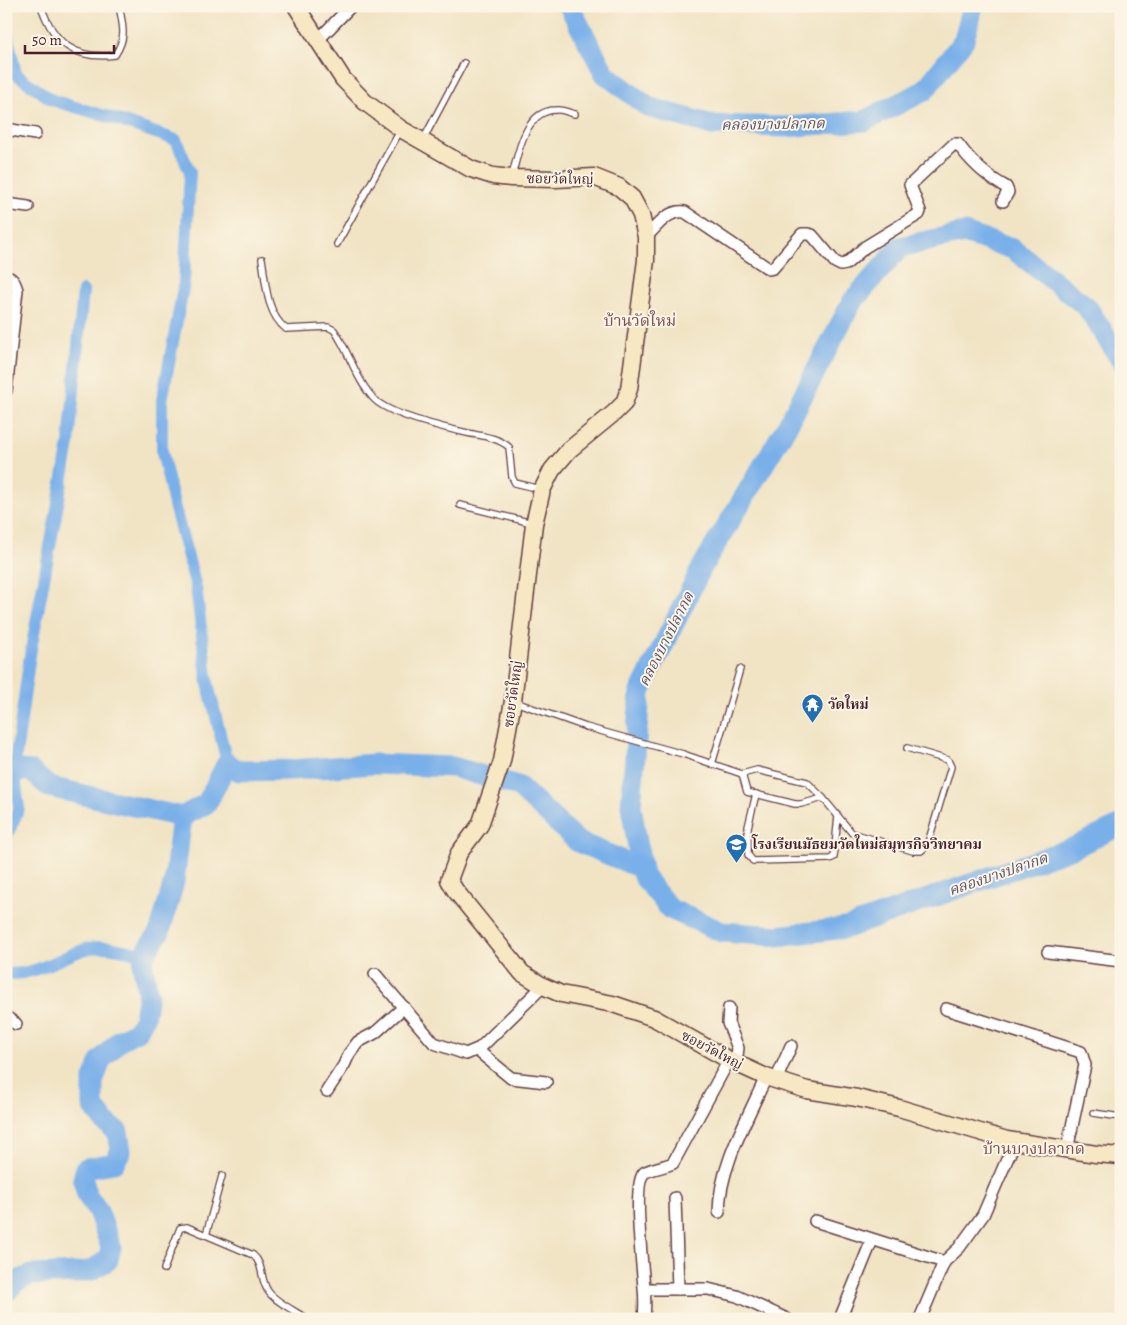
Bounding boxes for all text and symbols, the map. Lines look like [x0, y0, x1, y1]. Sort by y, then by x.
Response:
scale bar [25, 22, 114, 54]
text: 50 m [32, 30, 62, 50]
water label: คลองบางปลากด [721, 113, 825, 135]
street label: ซอยวัดใหญ่ [526, 168, 594, 189]
district label: บ้านวัดใหม่ [604, 310, 676, 332]
water label: คลองบางปลากด [634, 588, 699, 690]
street label: ซอยวัดใหญ่ [498, 659, 527, 729]
temple icon: วัดใหม่ [800, 692, 824, 723]
place label: วัดใหม่ [828, 694, 869, 714]
school or university icon: โรงเรียนมัธยมวัดใหม่สมุทรกิจวิทยาคม [724, 832, 748, 863]
place label: โรงเรียนมัธยมวัดใหม่สมุทรกิจวิทยาคม [751, 834, 982, 854]
water label: คลองบางปลากด [946, 848, 1051, 900]
street label: ซอยวัดใหญ่ [678, 1025, 747, 1074]
district label: บ้านบางปลากด [983, 1138, 1085, 1160]

